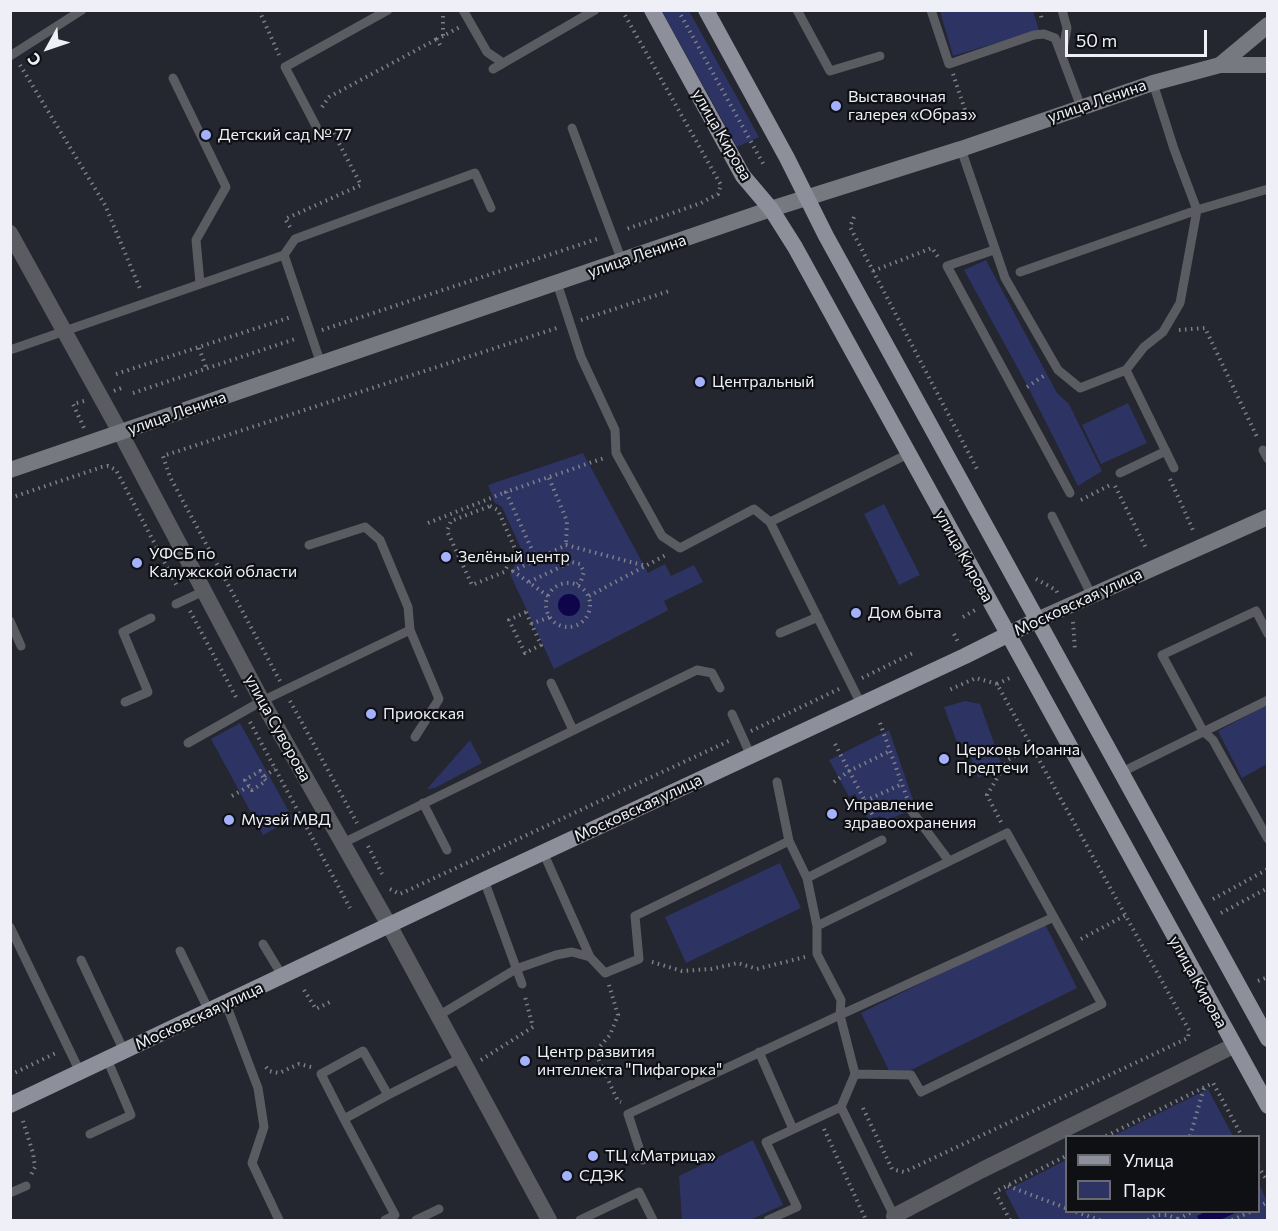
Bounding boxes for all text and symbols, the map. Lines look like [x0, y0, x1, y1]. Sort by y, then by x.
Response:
north arrow [18, 18, 78, 78]
scale bar [1068, 18, 1210, 56]
text: 50 m [1076, 29, 1117, 51]
text: С [23, 50, 45, 70]
street label: улица Ленина [1045, 75, 1149, 127]
street label: улица Кирова [688, 86, 756, 184]
place label: Выставочная галерея «Образ» [848, 87, 977, 125]
marker: Выставочная галерея «Образ» [829, 99, 843, 113]
place label: Детский сад № 77 [218, 125, 352, 145]
marker: Детский сад № 77 [199, 128, 213, 142]
street label: улица Ленина [585, 230, 689, 282]
place label: Центральный [712, 372, 814, 392]
marker: Центральный [693, 375, 707, 389]
street label: улица Ленина [125, 387, 229, 439]
street label: улица Кирова [931, 507, 997, 605]
place label: УФСБ по Калужской области [149, 544, 297, 582]
place label: Зелёный центр [458, 547, 570, 567]
marker: Зелёный центр [439, 550, 453, 564]
marker: УФСБ по Калужской области [130, 556, 144, 570]
street label: Московская улица [1011, 564, 1145, 640]
place label: Дом быта [868, 603, 942, 623]
marker: Дом быта [849, 606, 863, 620]
street label: улица Суворова [241, 671, 315, 785]
place label: Приокская [383, 704, 464, 724]
marker: Приокская [364, 707, 378, 721]
place label: Церковь Иоанна Предтечи [956, 740, 1080, 778]
marker: Церковь Иоанна Предтечи [937, 752, 951, 766]
street label: Московская улица [571, 770, 705, 846]
place label: Управление здравоохранения [844, 795, 976, 833]
marker: Управление здравоохранения [825, 807, 839, 821]
place label: Музей МВД [241, 810, 331, 830]
marker: Музей МВД [222, 813, 236, 827]
street label: улица Кирова [1165, 933, 1231, 1031]
street label: Московская улица [132, 978, 266, 1054]
place label: Центр развития интеллекта "Пифагорка" [537, 1042, 722, 1080]
marker: Центр развития интеллекта "Пифагорка" [518, 1054, 532, 1068]
legend [1065, 1135, 1260, 1213]
place label: ТЦ «Матрица» [605, 1146, 716, 1166]
marker: ТЦ «Матрица» [586, 1149, 600, 1163]
text: Улица [1123, 1149, 1174, 1171]
place label: СДЭК [579, 1166, 624, 1186]
marker: СДЭК [560, 1169, 574, 1183]
text: Парк [1123, 1179, 1166, 1201]

